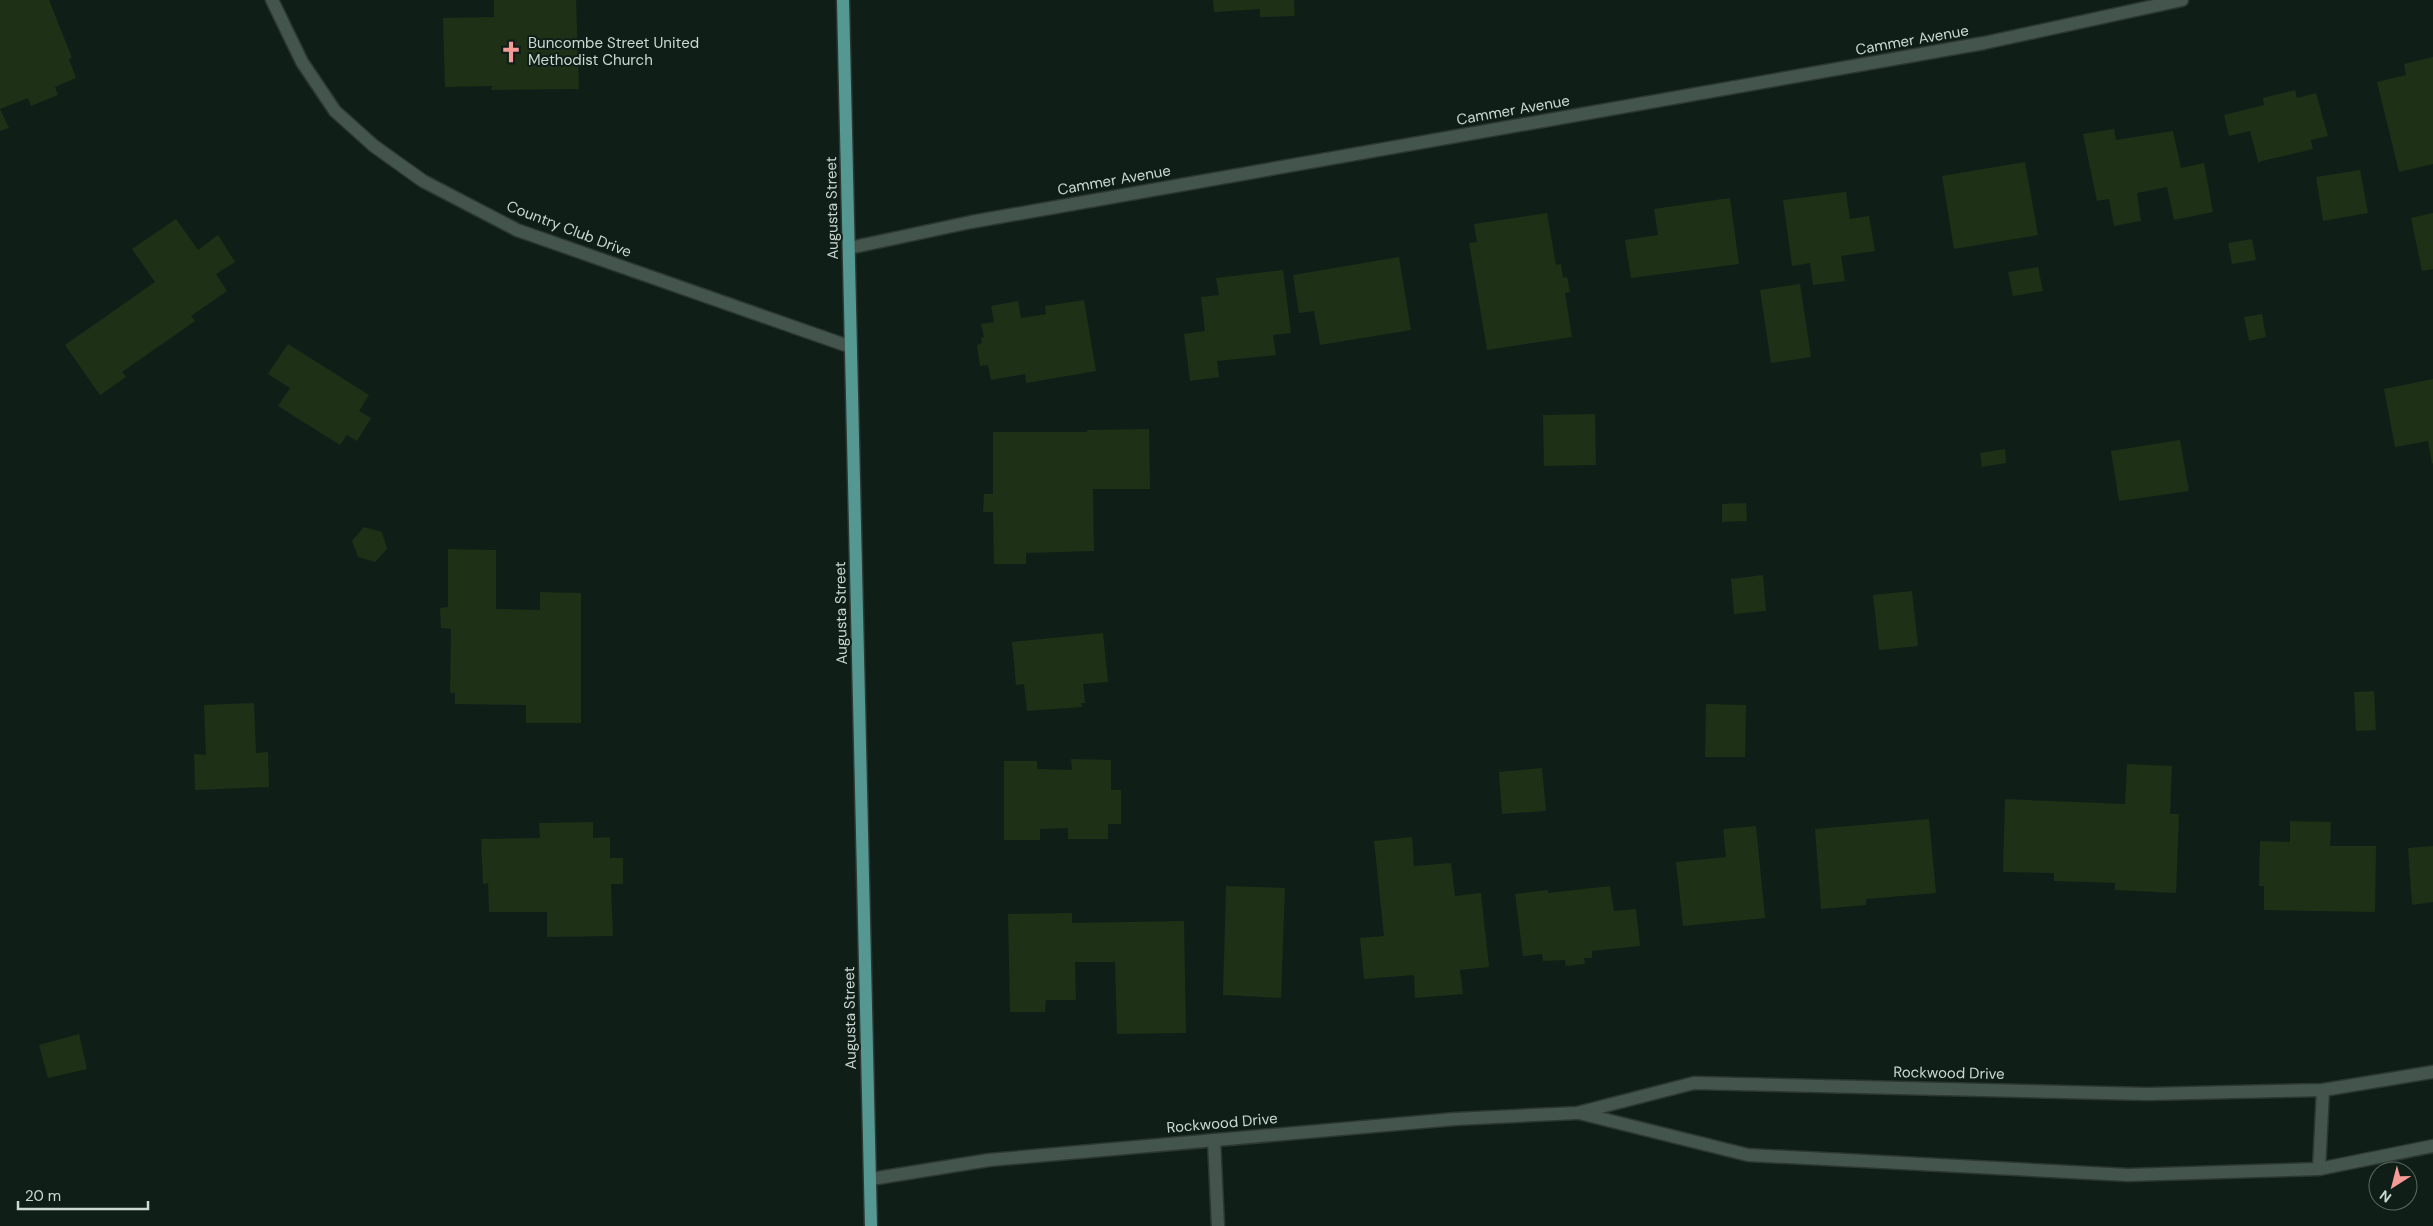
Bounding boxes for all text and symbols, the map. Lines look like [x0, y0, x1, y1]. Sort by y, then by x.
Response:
street label: Cammer Avenue [1854, 20, 1970, 60]
place label: Buncombe Street United Methodist Church [528, 33, 699, 70]
church icon: Buncombe Street United Methodist Church [498, 39, 524, 65]
street label: Cammer Avenue [1455, 90, 1571, 130]
street label: Augusta Street [821, 156, 843, 260]
street label: Cammer Avenue [1056, 160, 1172, 200]
street label: Country Club Drive [504, 196, 634, 262]
street label: Augusta Street [830, 561, 852, 665]
street label: Augusta Street [839, 966, 861, 1070]
street label: Rockwood Drive [1893, 1062, 2005, 1084]
street label: Rockwood Drive [1166, 1108, 1278, 1138]
north arrow [2368, 1161, 2418, 1211]
scale bar [18, 1178, 148, 1210]
text: 20 m [25, 1186, 61, 1206]
text: N [2376, 1186, 2395, 1207]

